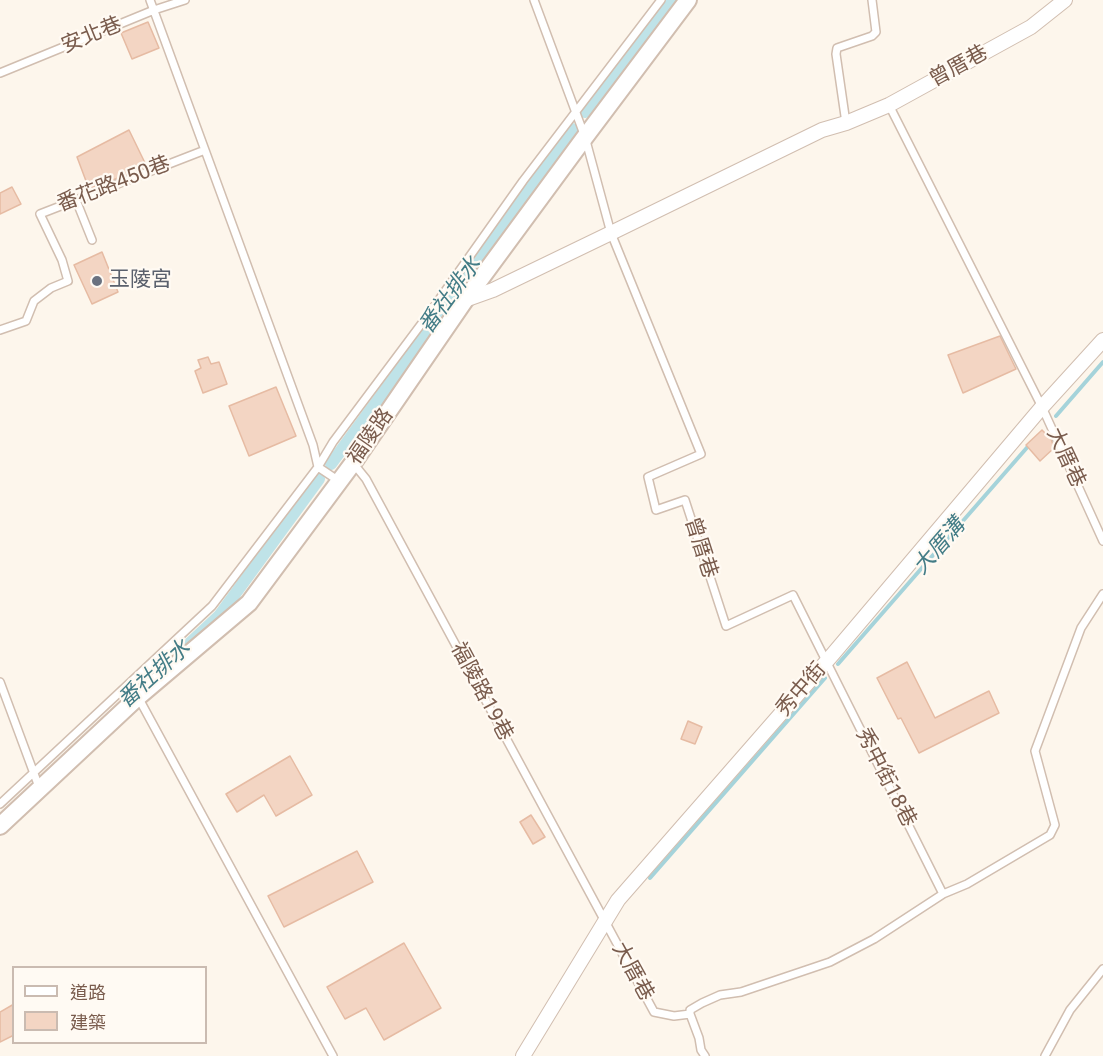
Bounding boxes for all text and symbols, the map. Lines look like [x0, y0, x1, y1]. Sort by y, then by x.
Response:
street label: 安北巷 [58, 13, 126, 59]
street label: 曾厝巷 [925, 41, 993, 93]
street label: 番花路450巷 [54, 152, 174, 218]
water label: 番社排水 [414, 253, 488, 339]
place label: 玉陵宮 [109, 268, 172, 294]
marker: 玉陵宮 [90, 274, 104, 288]
street label: 福陵路 [343, 404, 399, 470]
street label: 大厝巷 [1040, 424, 1090, 492]
water label: 大厝溝 [908, 513, 972, 581]
street label: 曾厝巷 [678, 514, 722, 582]
water label: 番社排水 [113, 636, 197, 714]
street label: 福陵路19巷 [445, 639, 517, 745]
street label: 秀中街 [772, 658, 832, 722]
street label: 秀中街18巷 [849, 724, 921, 832]
street label: 大厝巷 [606, 938, 658, 1006]
legend [12, 966, 207, 1044]
text: 道路 [70, 982, 106, 1003]
text: 建築 [70, 1012, 106, 1033]

